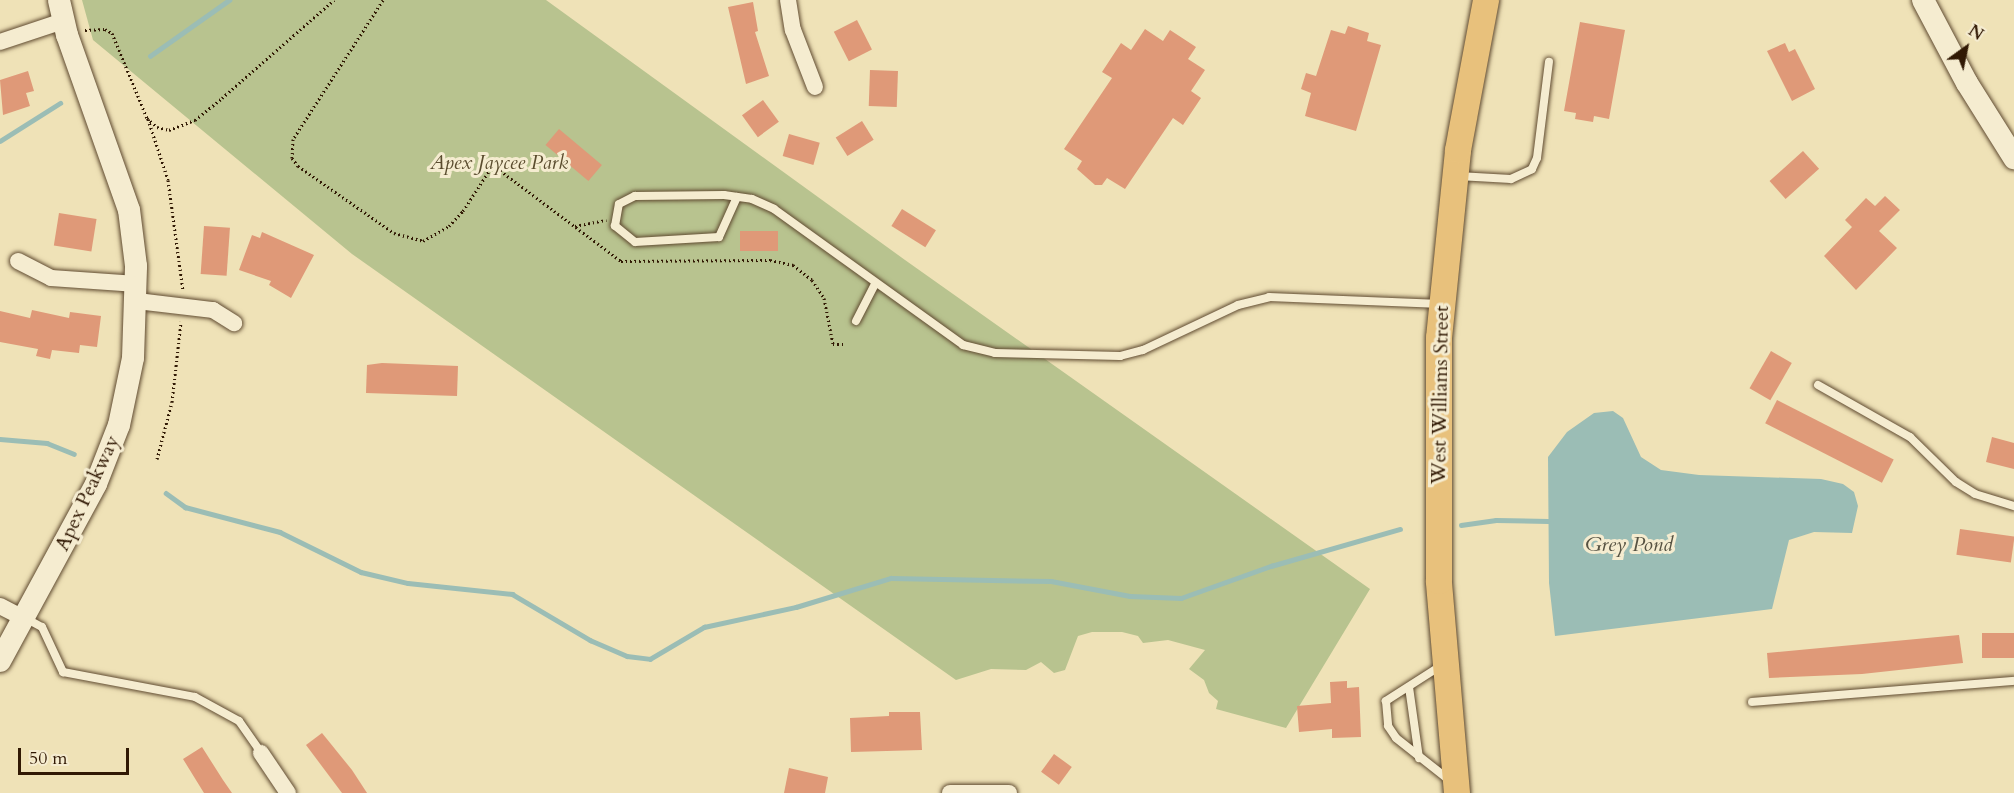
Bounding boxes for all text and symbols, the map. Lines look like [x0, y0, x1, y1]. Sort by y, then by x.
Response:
north arrow [1936, 18, 1996, 78]
text: N [1964, 20, 1988, 46]
park label: Apex Jaycee Park [430, 150, 568, 174]
street label: West Williams Street [1426, 305, 1454, 485]
street label: Apex Peakway [50, 431, 124, 555]
water label: Grey Pond [1585, 532, 1673, 558]
scale bar [21, 736, 132, 774]
text: 50 m [29, 746, 68, 771]

